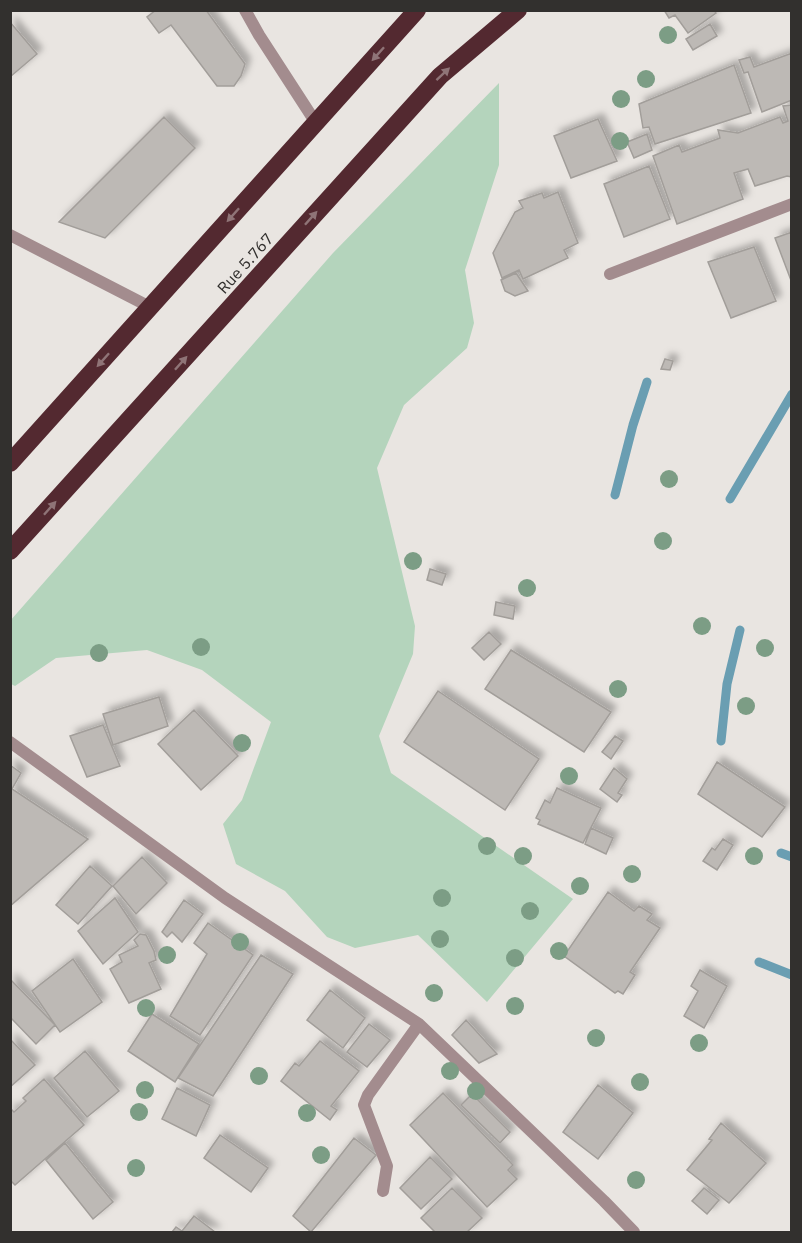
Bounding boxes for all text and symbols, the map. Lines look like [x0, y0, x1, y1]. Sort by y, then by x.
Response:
one-way arrow [372, 46, 385, 61]
one-way arrow [435, 67, 450, 81]
one-way arrow [227, 207, 240, 222]
one-way arrow [304, 212, 318, 226]
street label: Rue 5.767 [213, 229, 277, 297]
one-way arrow [97, 352, 110, 367]
one-way arrow [174, 356, 187, 371]
one-way arrow [43, 500, 57, 515]

